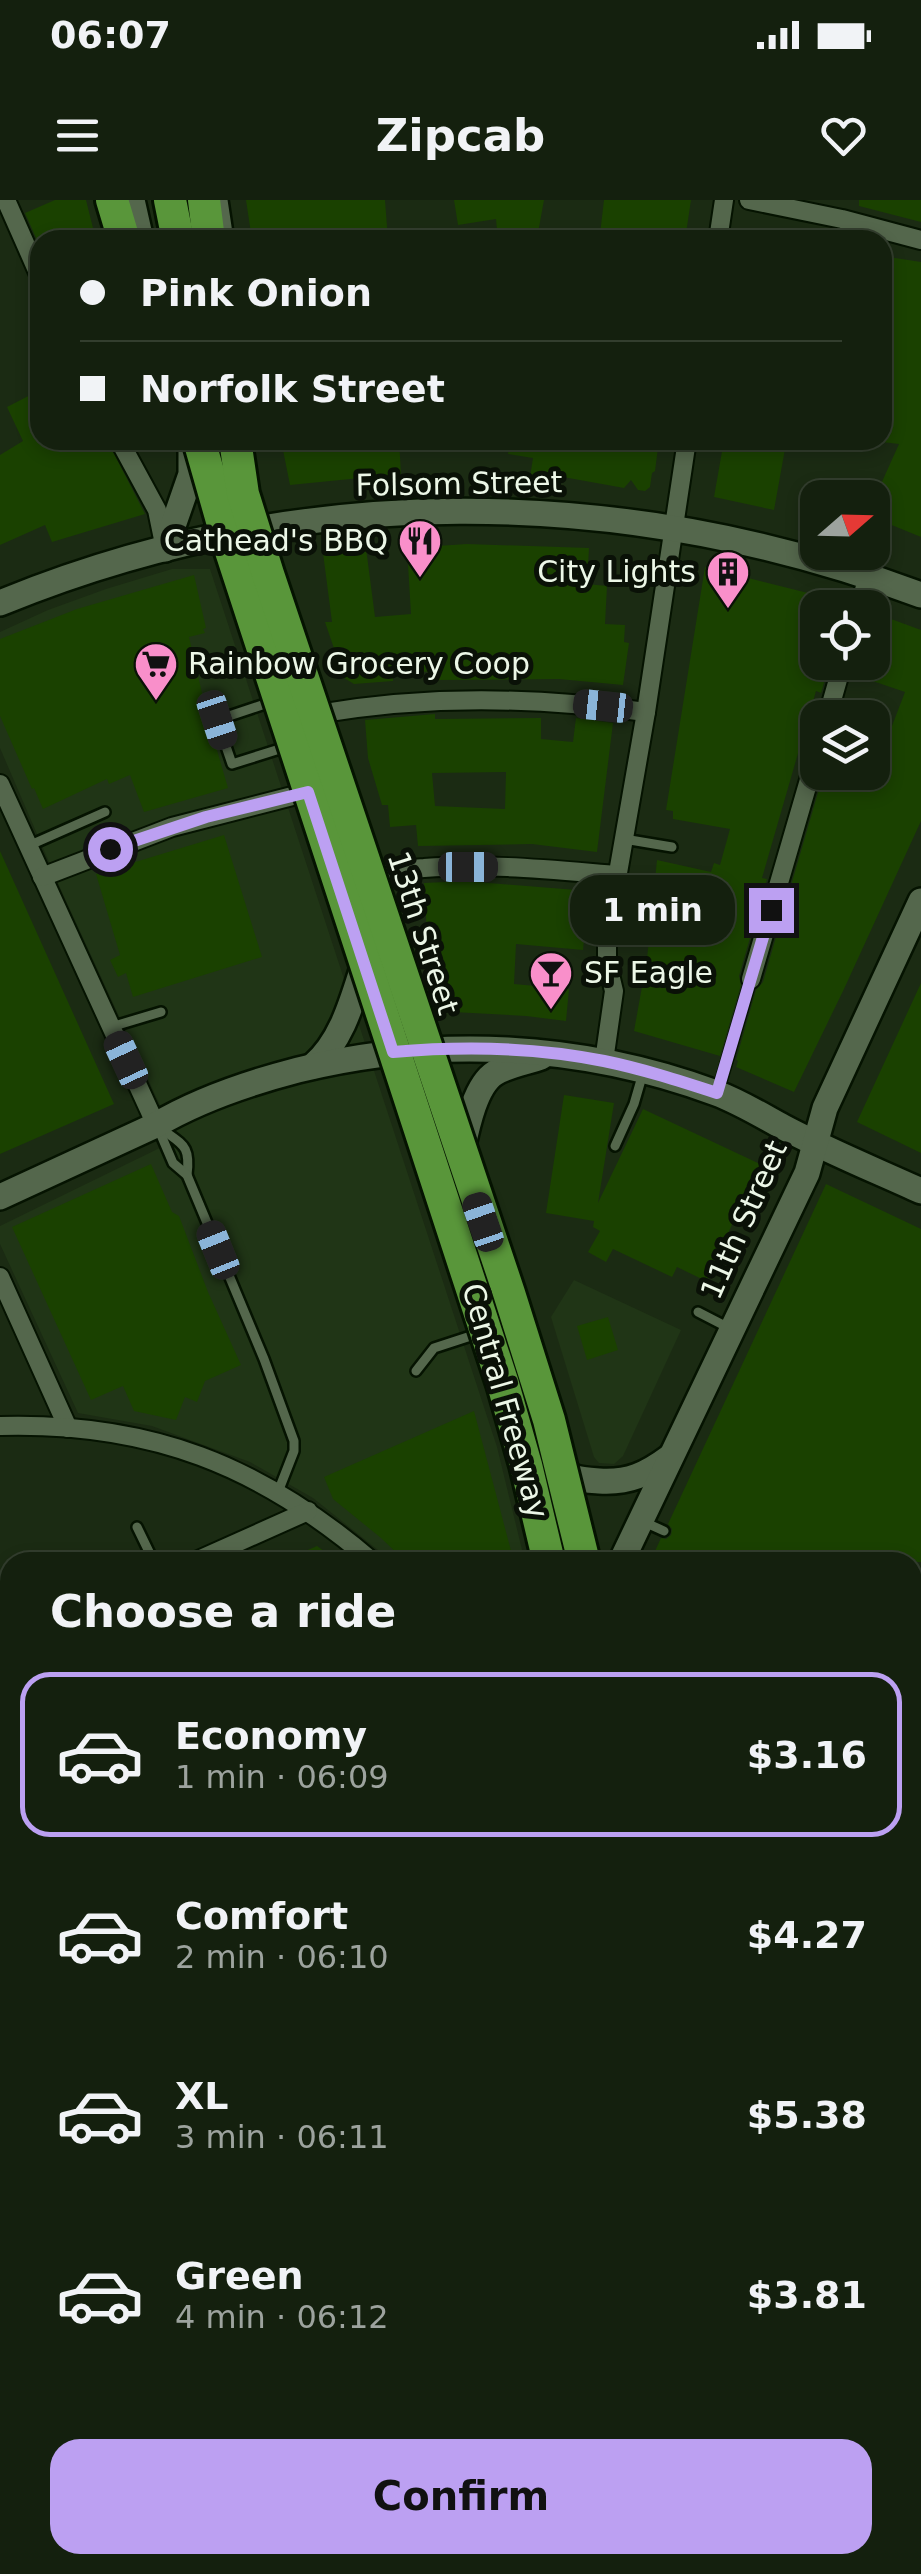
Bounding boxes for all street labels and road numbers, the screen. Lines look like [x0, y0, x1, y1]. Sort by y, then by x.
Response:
street label: Folsom Street [355, 464, 563, 503]
street label: 13th Street [381, 847, 466, 1019]
street label: 11th Street [693, 1135, 794, 1304]
street label: Central Freeway [455, 1279, 556, 1523]

